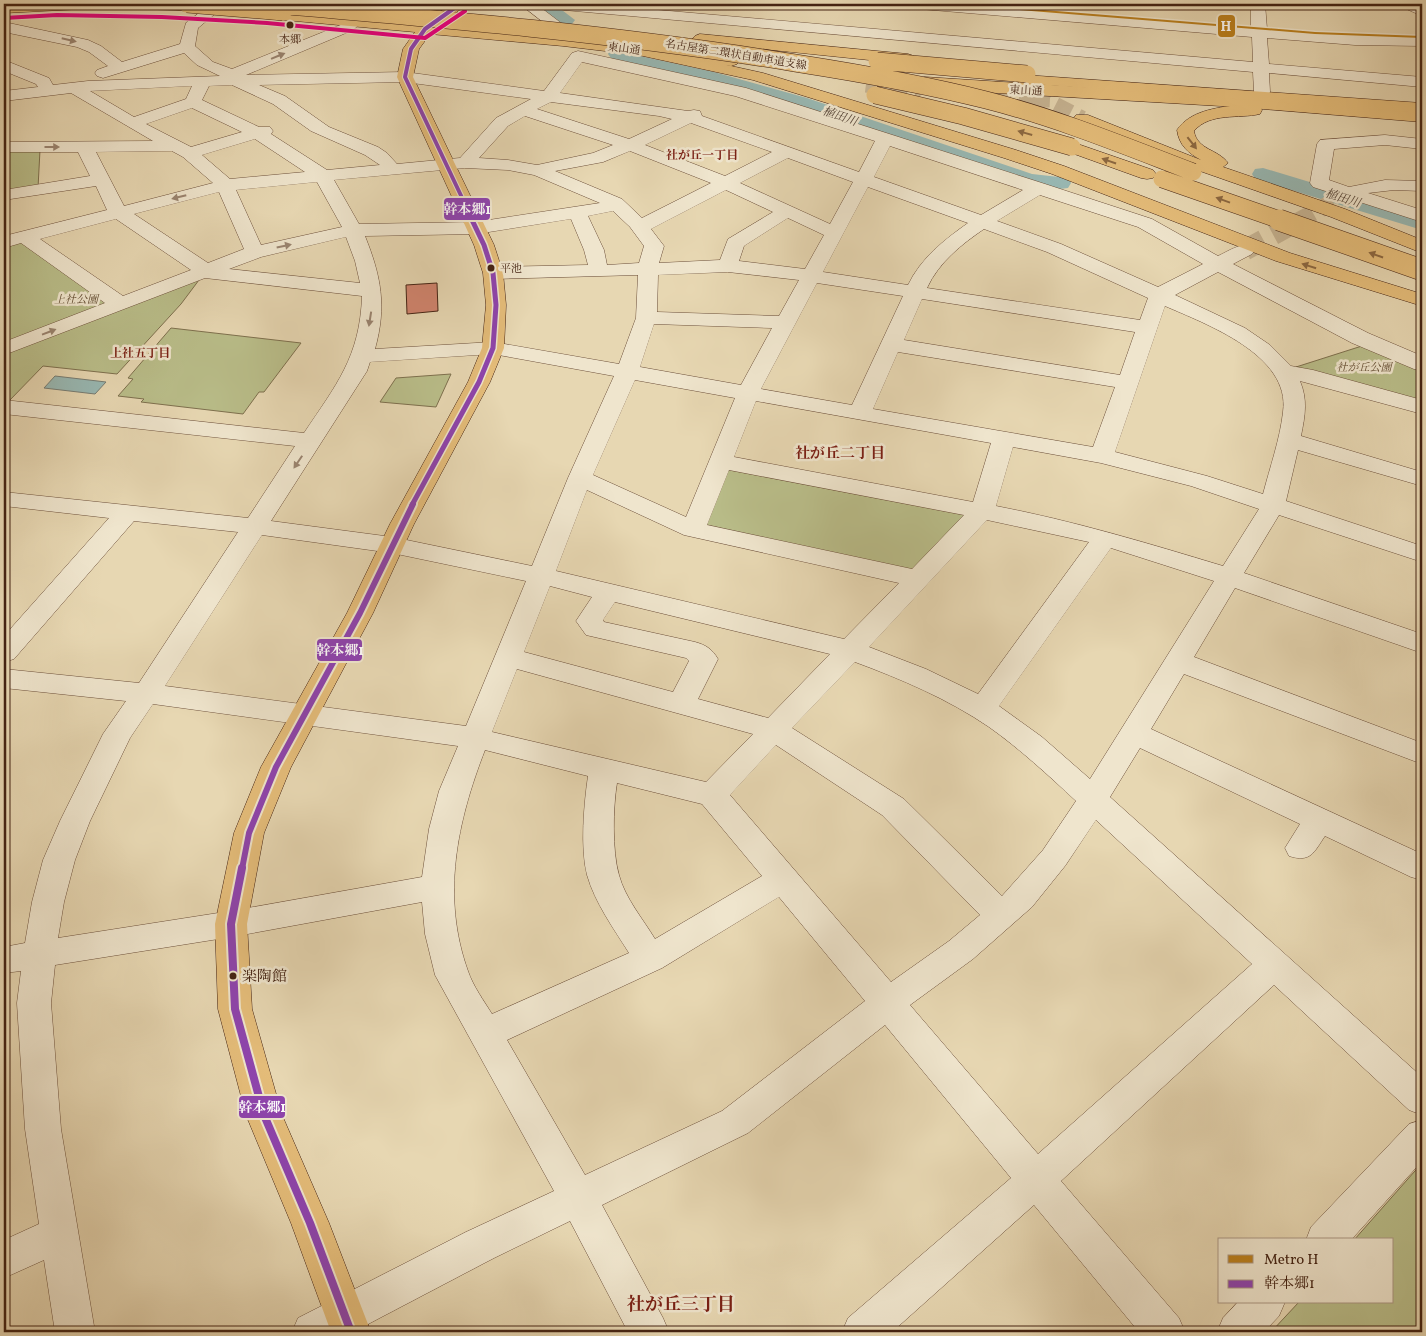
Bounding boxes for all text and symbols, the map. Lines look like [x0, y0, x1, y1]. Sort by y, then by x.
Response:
line badge: H [1217, 14, 1236, 38]
text: H [1221, 18, 1232, 37]
marker: 本郷 [285, 20, 295, 30]
place label: 本郷 [279, 33, 301, 48]
one-way arrow [61, 36, 76, 44]
street label: 名古屋第二環状自動車道支線 [664, 37, 808, 74]
street label: 東山通 [607, 40, 641, 59]
one-way arrow [271, 52, 286, 60]
street label: 東山通 [1009, 83, 1043, 100]
water label: 植田川 [820, 104, 861, 131]
one-way arrow [1017, 129, 1033, 137]
one-way arrow [1186, 136, 1197, 149]
one-way arrow [45, 143, 61, 151]
district label: 社が丘一丁目 [666, 148, 738, 164]
one-way arrow [1102, 156, 1117, 164]
water label: 植田川 [1323, 186, 1364, 212]
one-way arrow [171, 193, 186, 201]
one-way arrow [1215, 196, 1230, 204]
line badge: 幹本郷1 [443, 197, 491, 221]
text: 幹本郷1 [443, 201, 491, 220]
one-way arrow [276, 241, 292, 249]
one-way arrow [1368, 251, 1383, 259]
place label: 平池 [500, 262, 522, 277]
one-way arrow [1301, 262, 1316, 269]
marker: 平池 [486, 263, 496, 273]
park label: 上社公園 [54, 293, 100, 308]
one-way arrow [366, 311, 374, 327]
one-way arrow [42, 328, 57, 336]
district label: 上社五丁目 [110, 346, 170, 362]
park label: 社が丘公園 [1337, 361, 1393, 376]
district label: 社が丘二丁目 [795, 444, 885, 465]
one-way arrow [293, 455, 302, 469]
line badge: 幹本郷1 [316, 638, 363, 662]
text: 幹本郷1 [316, 642, 364, 661]
place label: 楽陶館 [242, 967, 287, 988]
marker: 楽陶館 [228, 971, 238, 981]
line badge: 幹本郷1 [238, 1095, 286, 1119]
text: 幹本郷1 [238, 1099, 286, 1118]
legend [1218, 1238, 1394, 1304]
text: Metro H [1264, 1250, 1319, 1271]
text: 幹本郷1 [1264, 1274, 1315, 1295]
district label: 社が丘三丁目 [627, 1293, 735, 1318]

